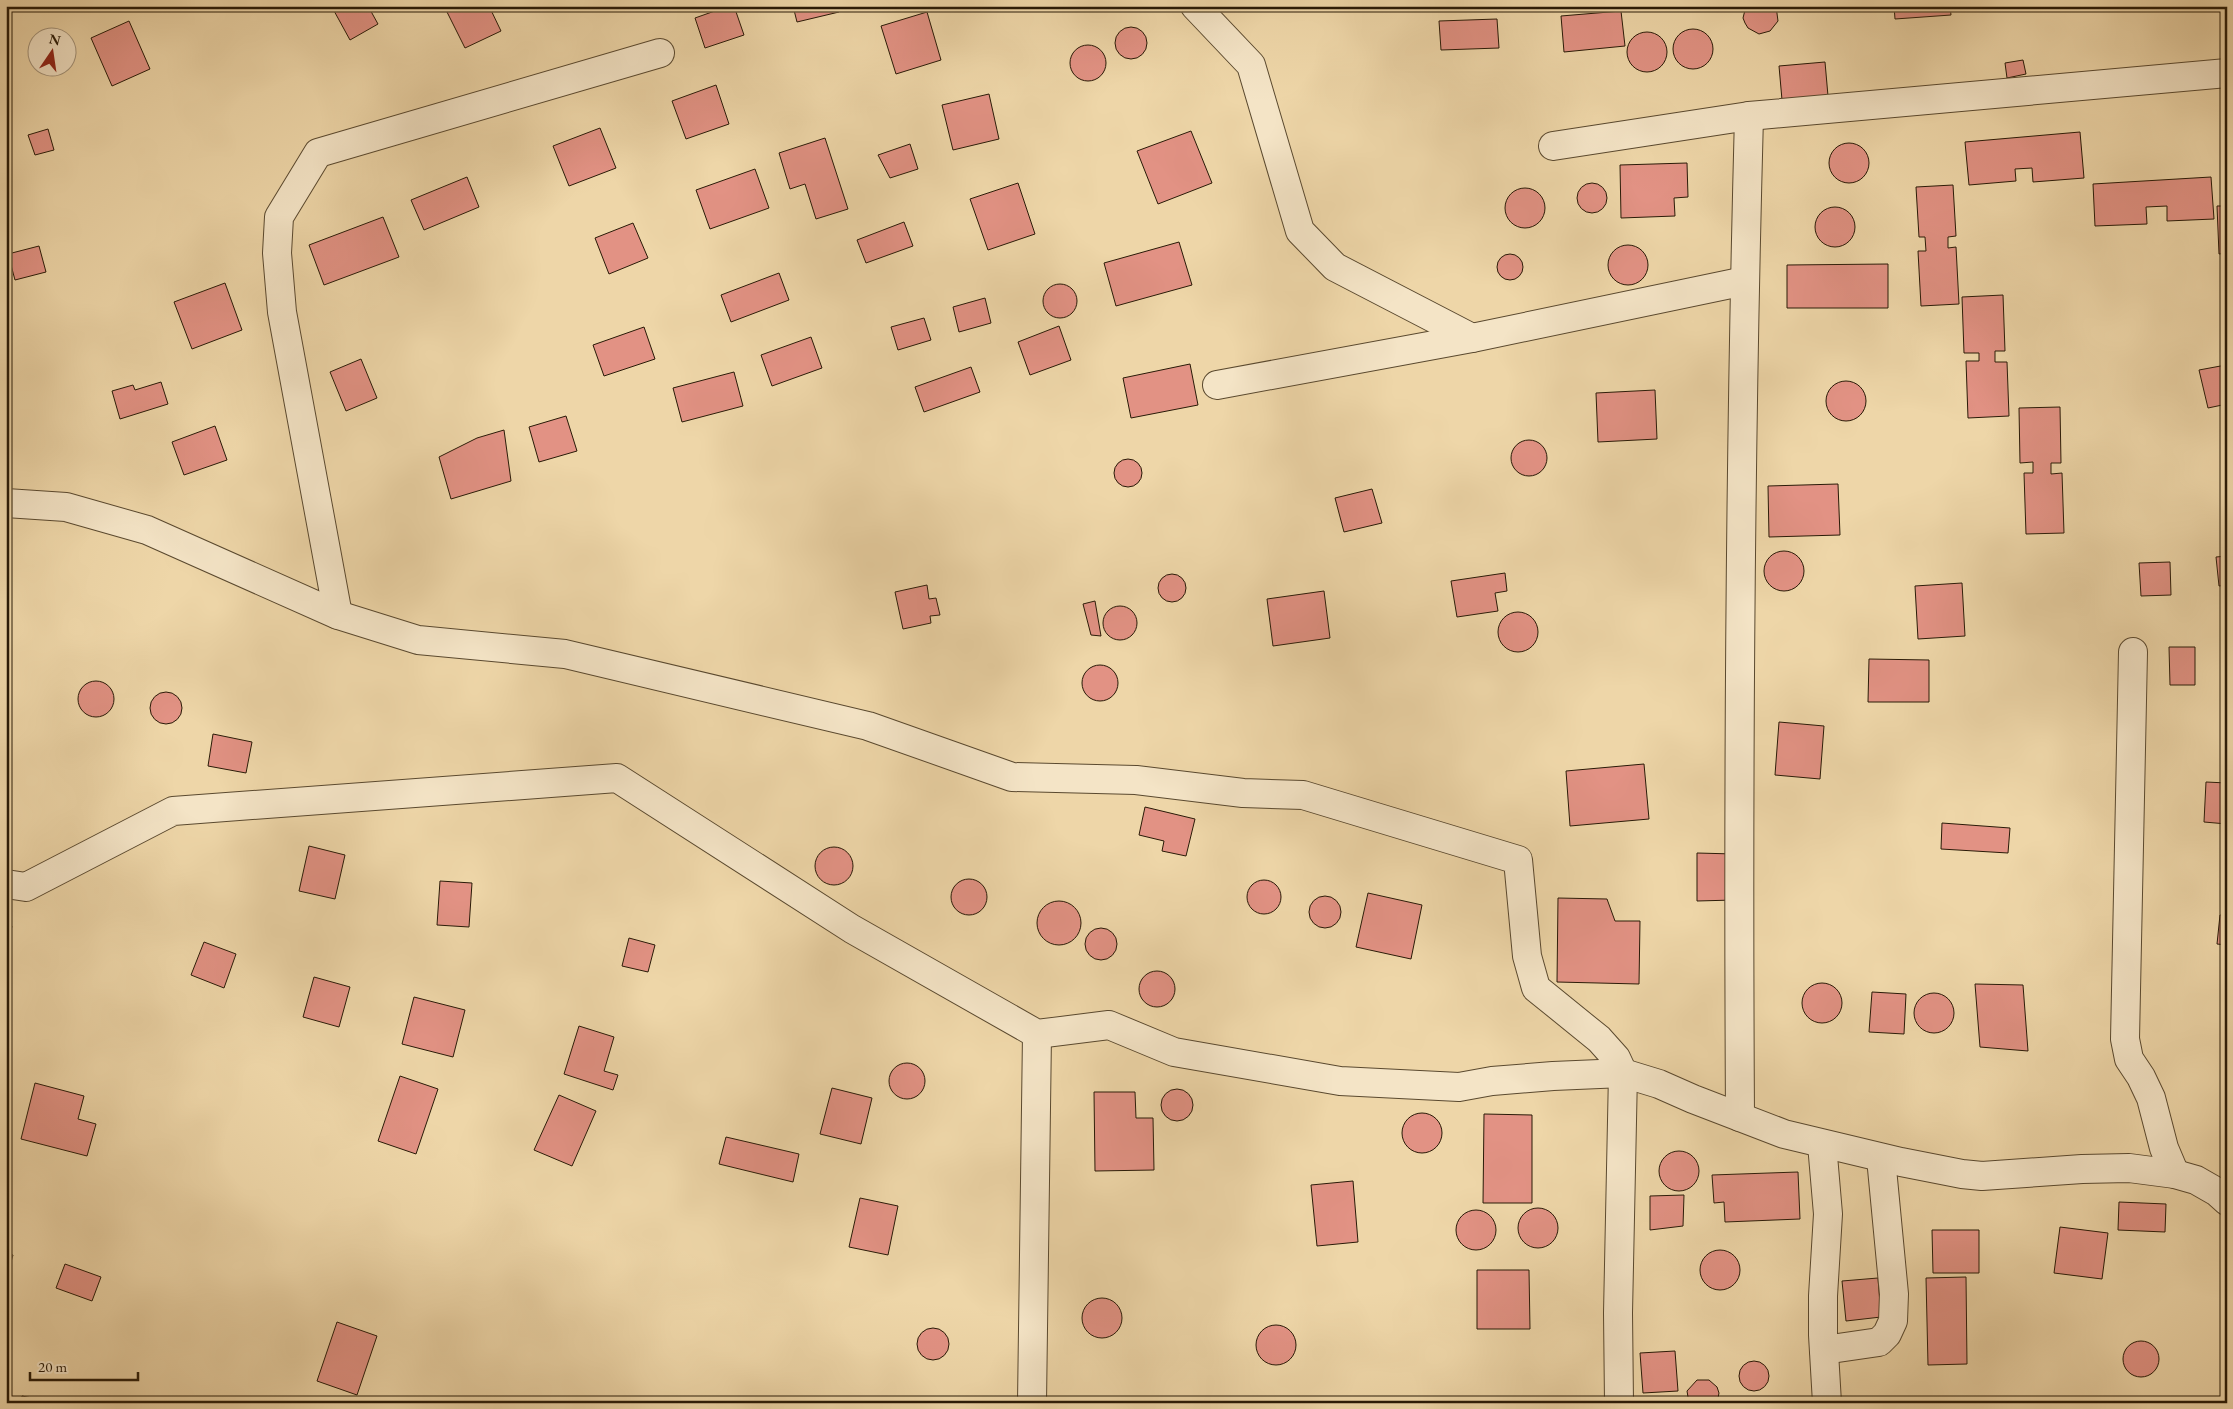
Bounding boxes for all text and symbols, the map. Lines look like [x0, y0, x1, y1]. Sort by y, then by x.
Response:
north arrow [28, 28, 78, 78]
text: N [47, 29, 63, 50]
scale bar [30, 1349, 138, 1381]
text: 20 m [38, 1357, 67, 1376]

